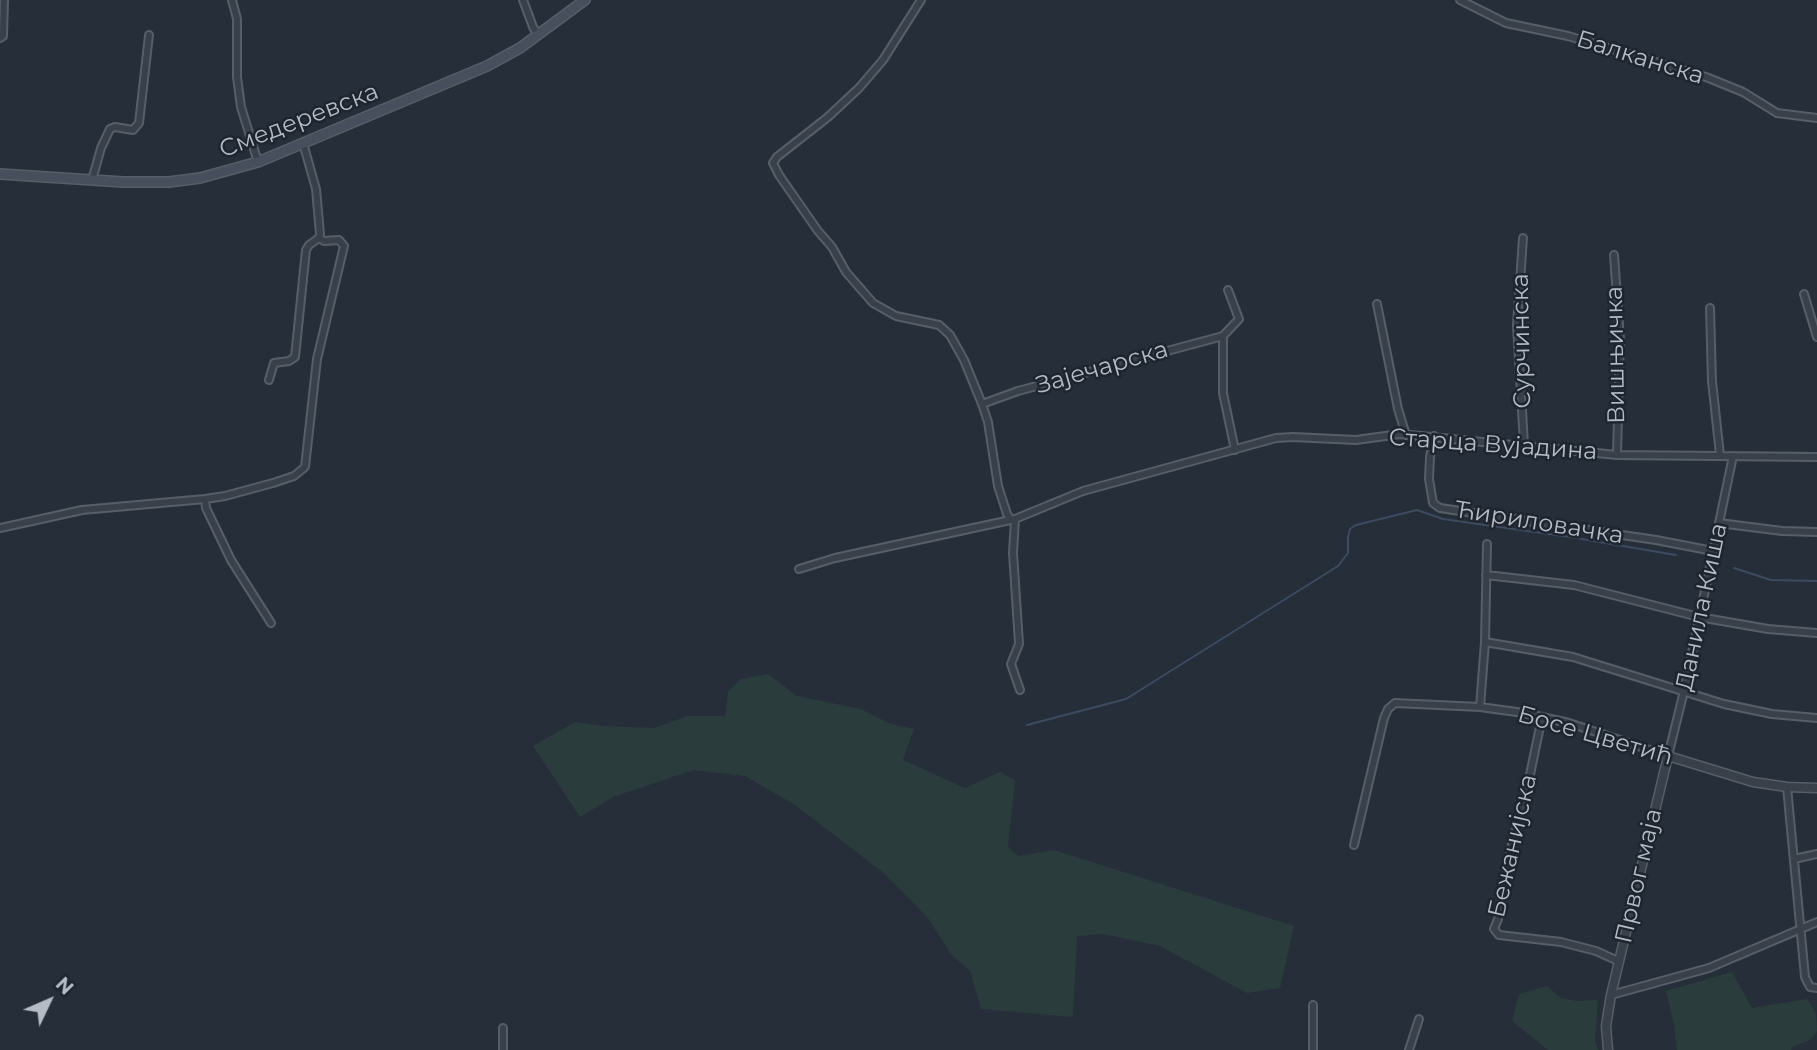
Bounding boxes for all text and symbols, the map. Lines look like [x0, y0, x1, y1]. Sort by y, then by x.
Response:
street label: Балканска [1573, 25, 1707, 91]
street label: Смедеревска [215, 77, 383, 165]
street label: Сурчинска [1506, 273, 1538, 409]
street label: Вишњичка [1600, 286, 1632, 424]
street label: Зајечарска [1032, 335, 1172, 401]
street label: Старца Вујадина [1388, 423, 1598, 467]
street label: Ћириловачка [1453, 495, 1625, 551]
street label: Данила Киша [1670, 521, 1734, 693]
street label: Босе Цветић [1514, 700, 1676, 772]
street label: Бежанијска [1483, 772, 1543, 920]
street label: Првог маја [1610, 806, 1668, 946]
north arrow [14, 966, 84, 1036]
text: N [51, 973, 78, 1000]

